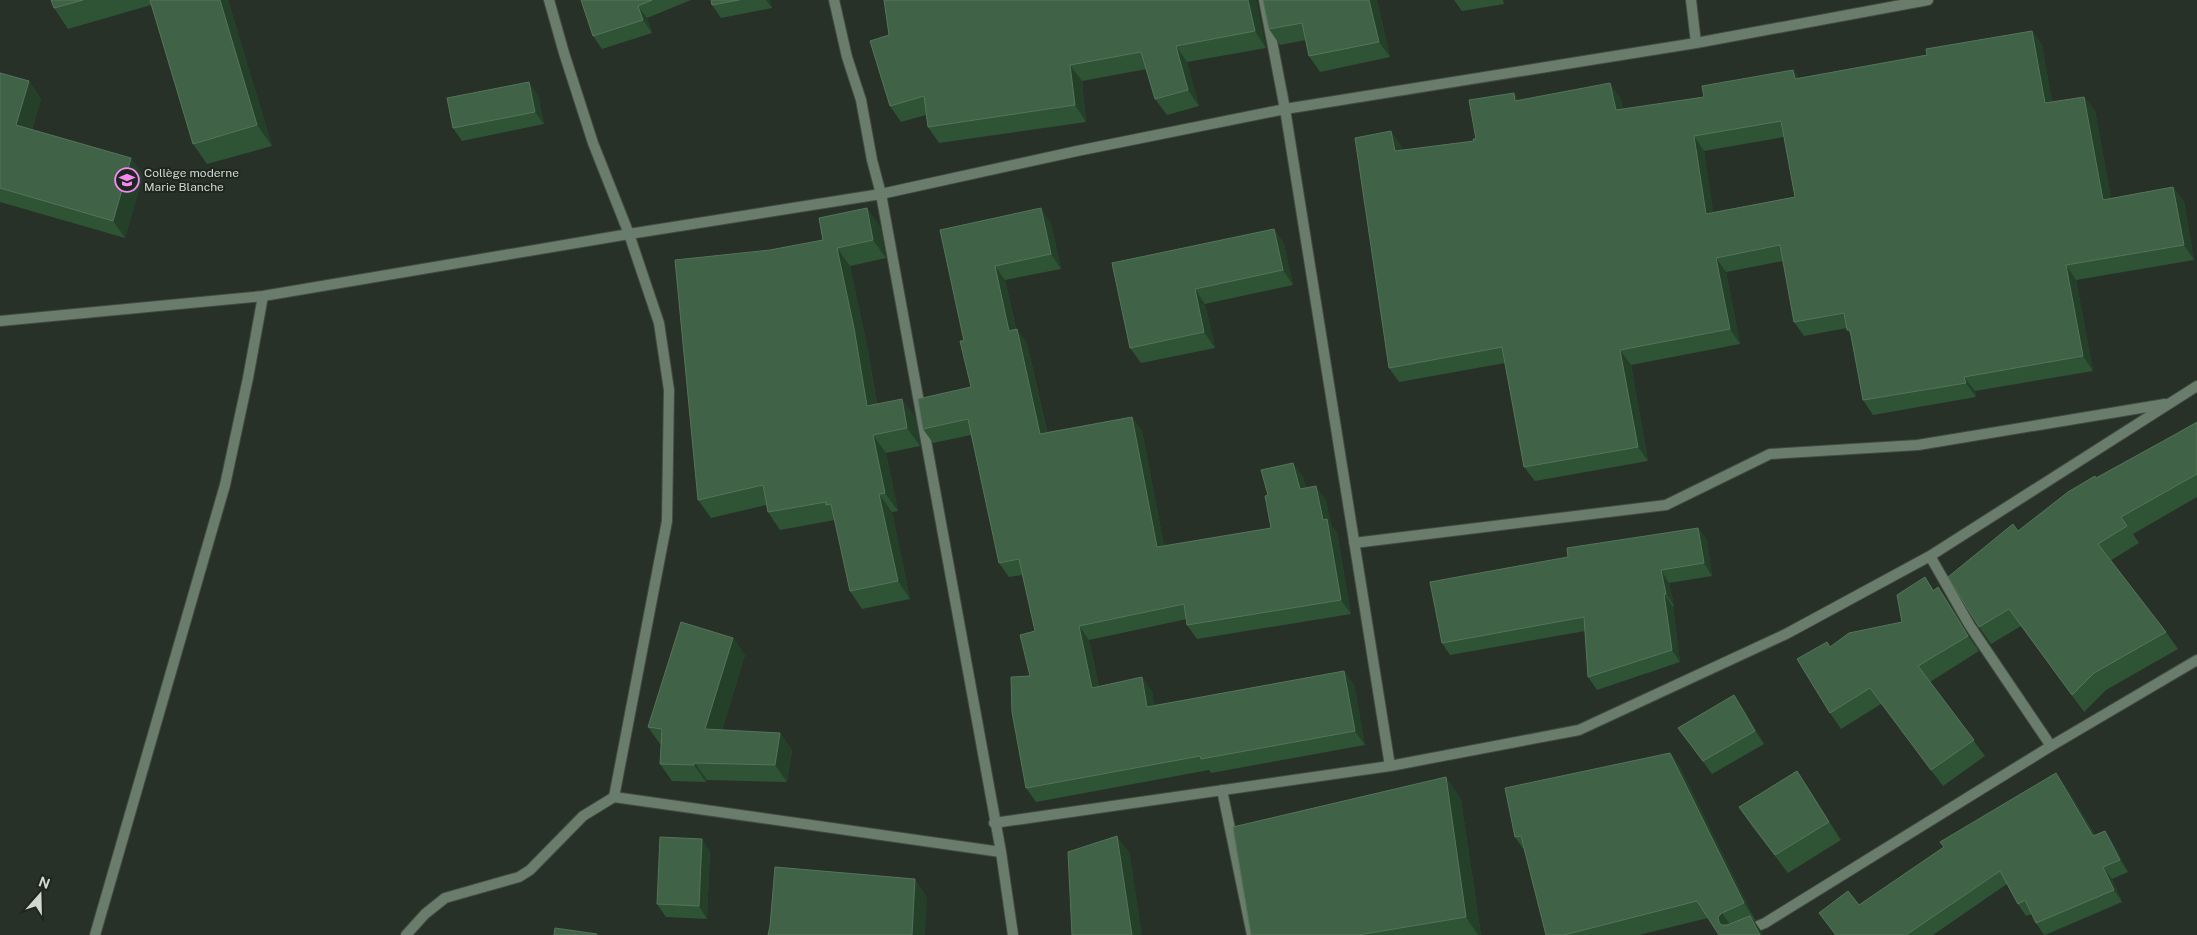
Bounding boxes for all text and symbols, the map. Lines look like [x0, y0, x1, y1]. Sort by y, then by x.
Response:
place label: Collège moderne Marie Blanche [144, 166, 239, 194]
school or university icon: Collège moderne Marie Blanche [114, 167, 140, 193]
north arrow [15, 870, 65, 920]
text: N [37, 873, 52, 892]

